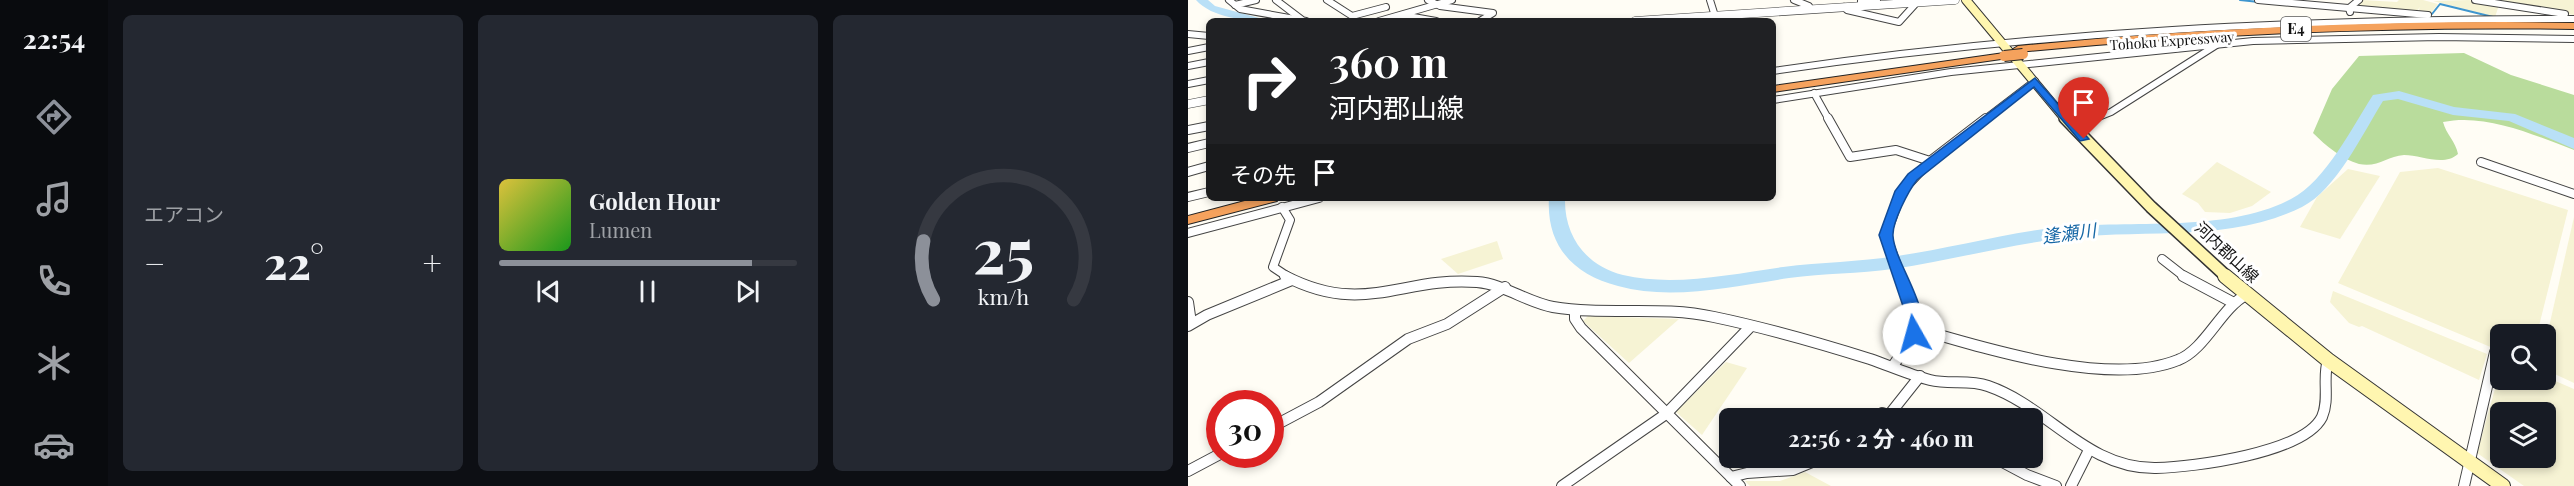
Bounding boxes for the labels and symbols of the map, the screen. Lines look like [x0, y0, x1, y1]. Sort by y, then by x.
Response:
road number: E4 [2281, 17, 2311, 41]
street label: Tohoku Expressway [2109, 27, 2235, 54]
pin [2058, 77, 2109, 139]
street label: 河内郡山線 [2191, 217, 2264, 287]
water label: 逢瀬川 [2041, 218, 2099, 248]
position arrow [1882, 302, 1946, 366]
speed limit sign: 30 [1206, 390, 1284, 468]

